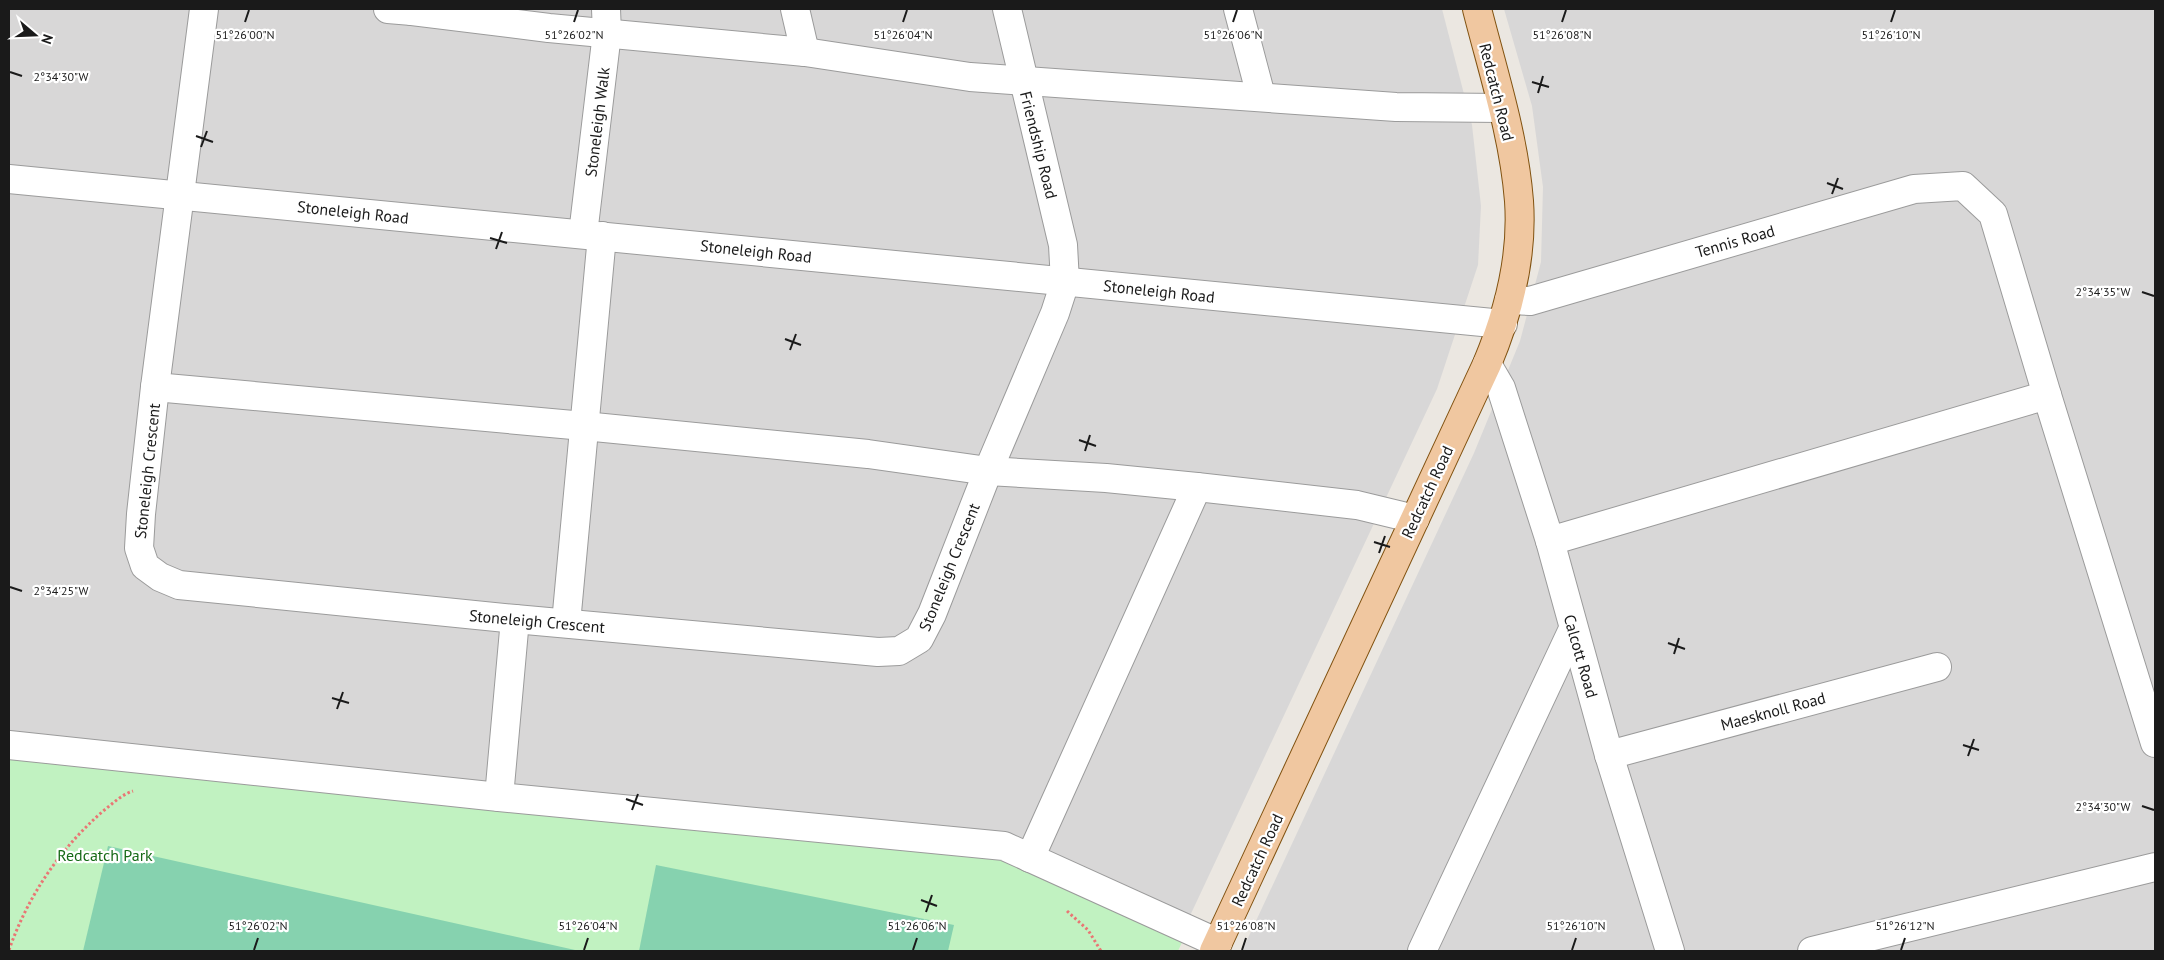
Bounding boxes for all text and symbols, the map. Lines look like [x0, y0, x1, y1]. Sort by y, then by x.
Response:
north arrow [10, 10, 60, 60]
text: 51°26'00"N [215, 27, 275, 42]
text: 51°26'02"N [544, 27, 604, 42]
text: 51°26'04"N [873, 27, 933, 42]
text: 51°26'06"N [1203, 27, 1263, 42]
text: 51°26'08"N [1532, 27, 1592, 42]
text: 51°26'10"N [1861, 27, 1921, 42]
text: N [37, 32, 57, 47]
street label: Redcatch Road [1475, 41, 1519, 143]
street label: Stoneleigh Walk [580, 66, 614, 178]
text: 2°34'30"W [34, 69, 88, 84]
street label: Friendship Road [1016, 89, 1062, 201]
street label: Stoneleigh Road [296, 196, 410, 228]
street label: Tennis Road [1693, 220, 1777, 262]
street label: Stoneleigh Road [699, 235, 813, 267]
street label: Stoneleigh Road [1102, 275, 1216, 307]
text: 2°34'35"W [2076, 284, 2130, 299]
street label: Stoneleigh Crescent [130, 402, 164, 540]
street label: Redcatch Road [1397, 442, 1457, 542]
street label: Stoneleigh Crescent [914, 500, 984, 634]
text: 2°34'25"W [34, 583, 88, 598]
street label: Stoneleigh Crescent [468, 605, 606, 637]
street label: Calcott Road [1560, 612, 1602, 700]
street label: Maesknoll Road [1718, 687, 1828, 735]
text: 2°34'30"W [2076, 799, 2130, 814]
street label: Redcatch Road [1227, 810, 1287, 910]
park label: Redcatch Park [57, 845, 153, 865]
text: 51°26'02"N [228, 918, 288, 933]
text: 51°26'04"N [558, 918, 618, 933]
text: 51°26'06"N [887, 918, 947, 933]
text: 51°26'08"N [1216, 918, 1276, 933]
text: 51°26'10"N [1546, 918, 1606, 933]
text: 51°26'12"N [1875, 918, 1935, 933]

